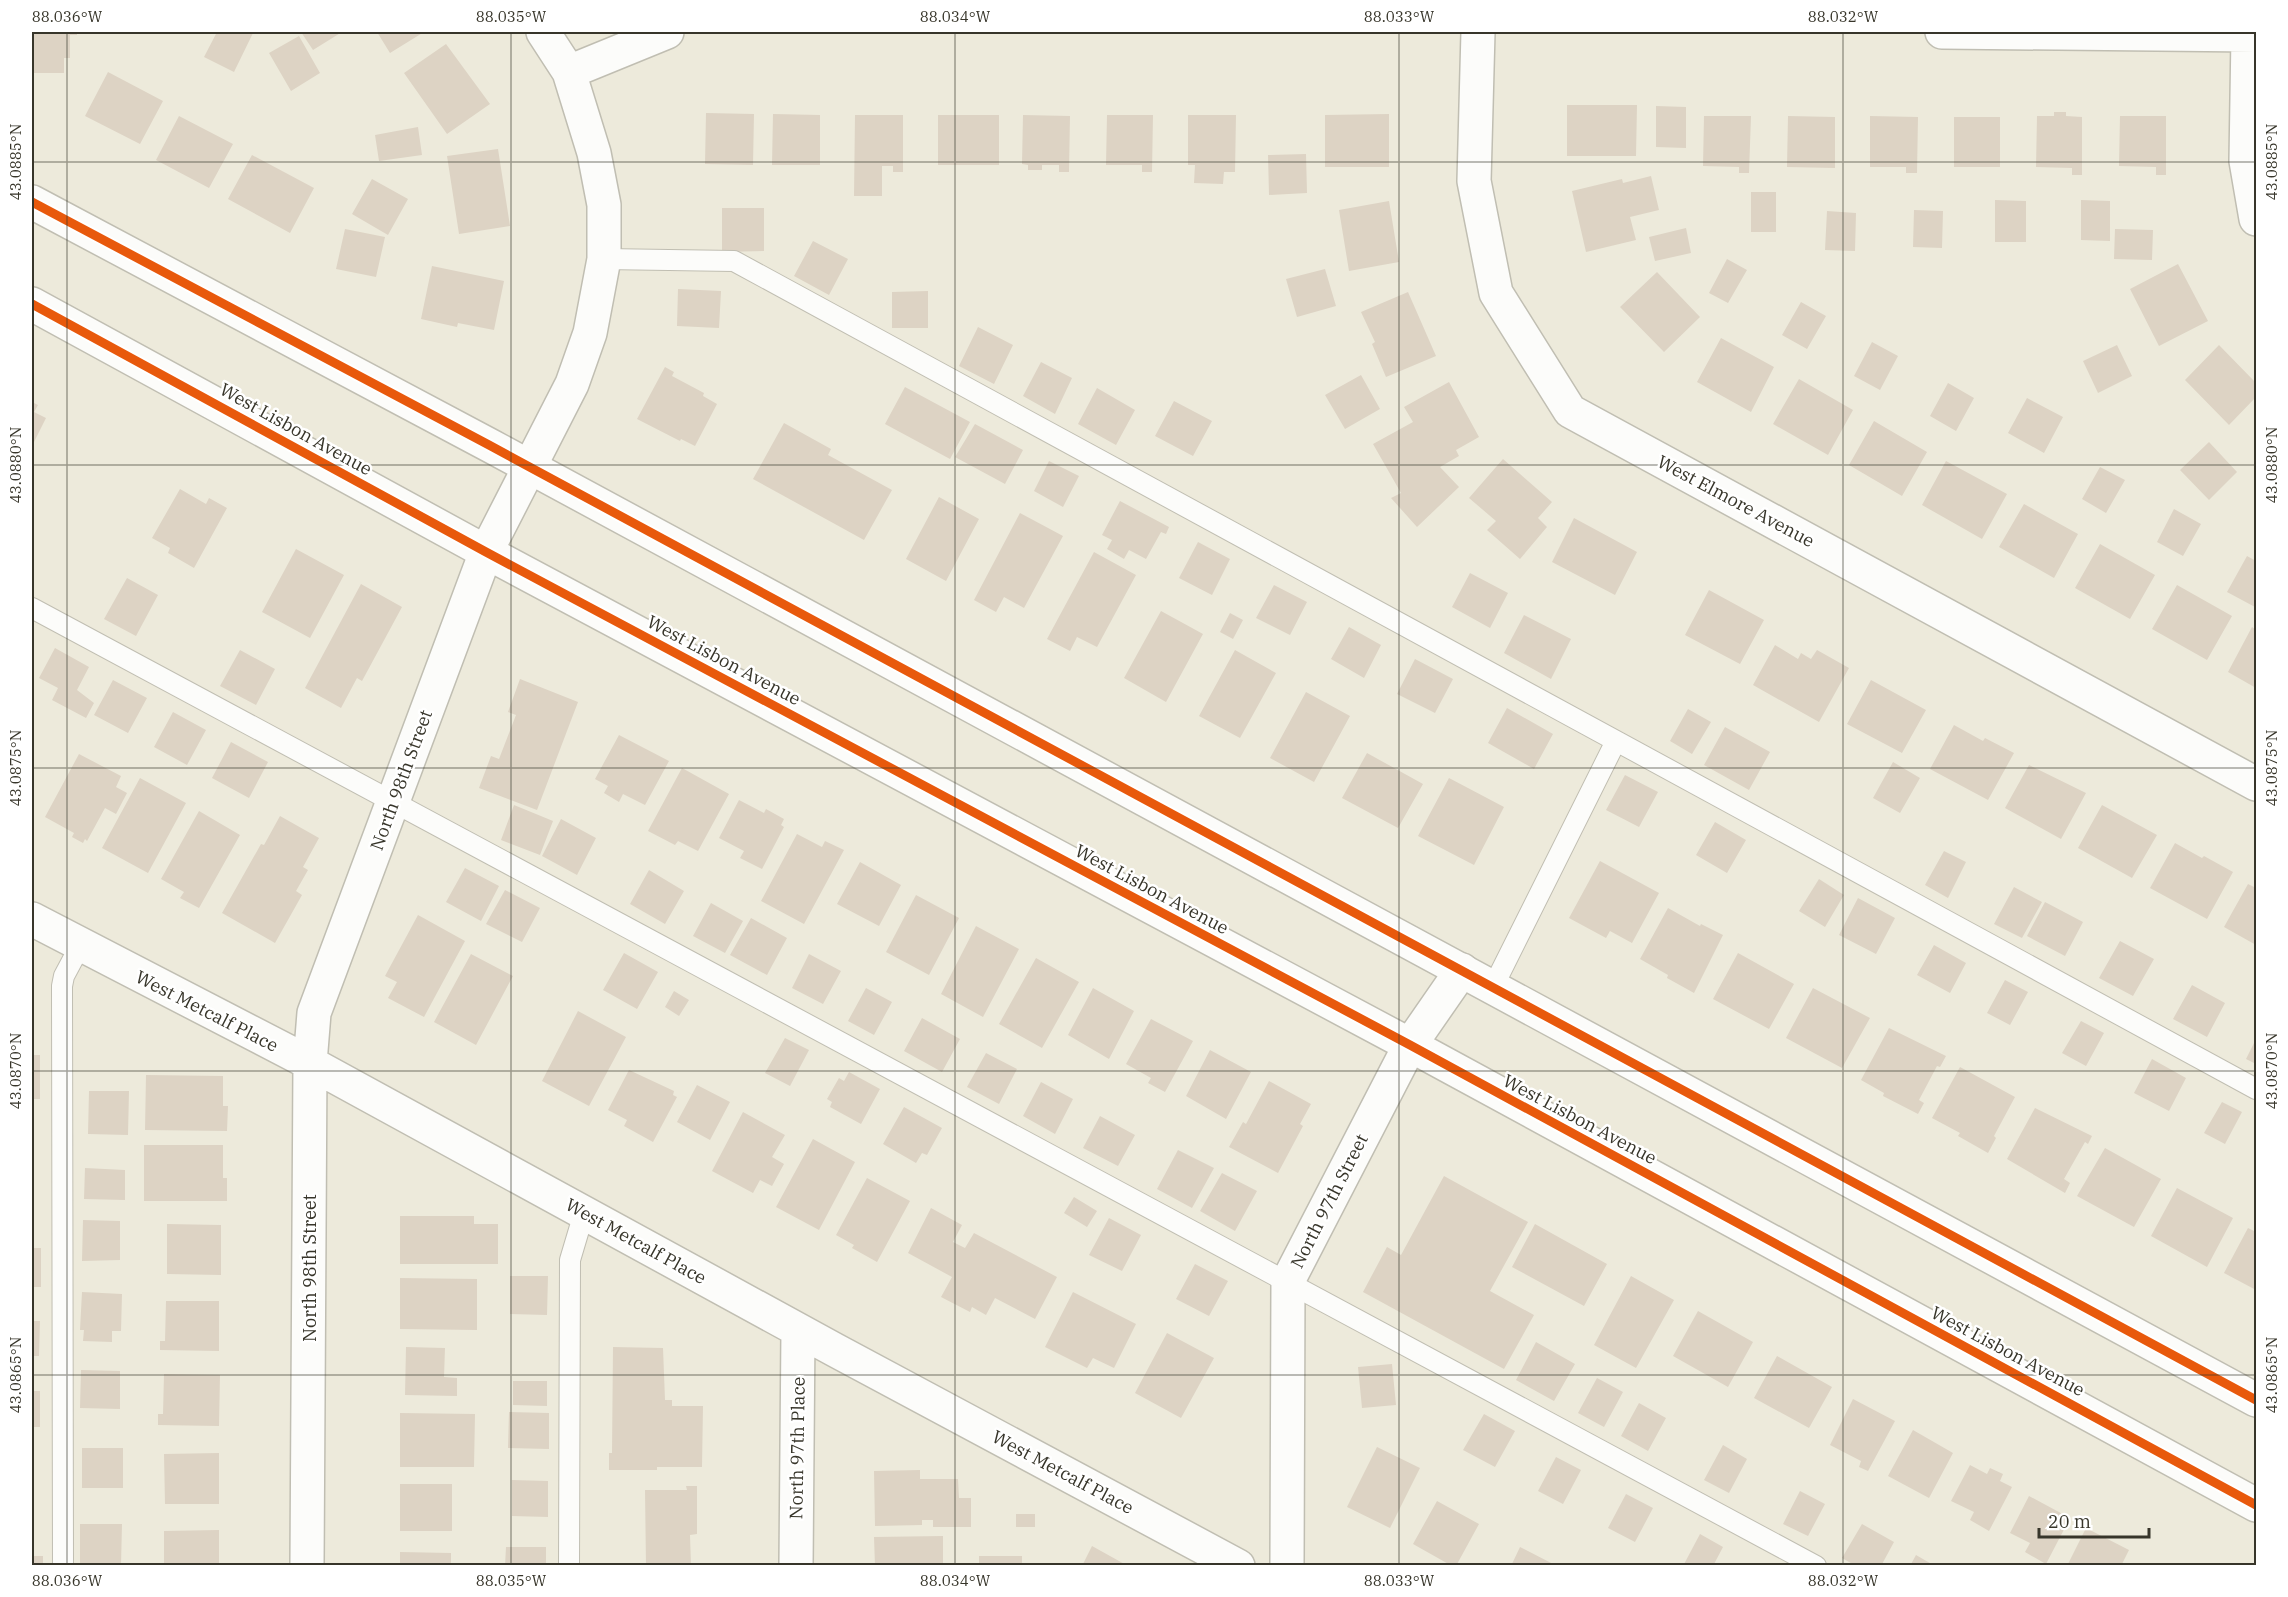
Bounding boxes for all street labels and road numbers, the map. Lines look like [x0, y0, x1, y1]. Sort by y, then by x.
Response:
street label: West Lisbon Avenue [216, 378, 376, 480]
street label: West Elmore Avenue [1653, 450, 1819, 552]
street label: West Lisbon Avenue [643, 610, 805, 710]
street label: North 98th Street [365, 707, 437, 853]
street label: West Lisbon Avenue [1071, 839, 1233, 939]
street label: West Metcalf Place [132, 965, 282, 1057]
street label: West Lisbon Avenue [1499, 1069, 1661, 1169]
street label: North 97th Street [1285, 1130, 1373, 1272]
street label: West Metcalf Place [562, 1193, 710, 1289]
street label: North 98th Street [298, 1194, 321, 1342]
street label: West Lisbon Avenue [1927, 1301, 2089, 1401]
street label: North 97th Place [784, 1377, 810, 1519]
street label: West Metcalf Place [988, 1425, 1138, 1519]

